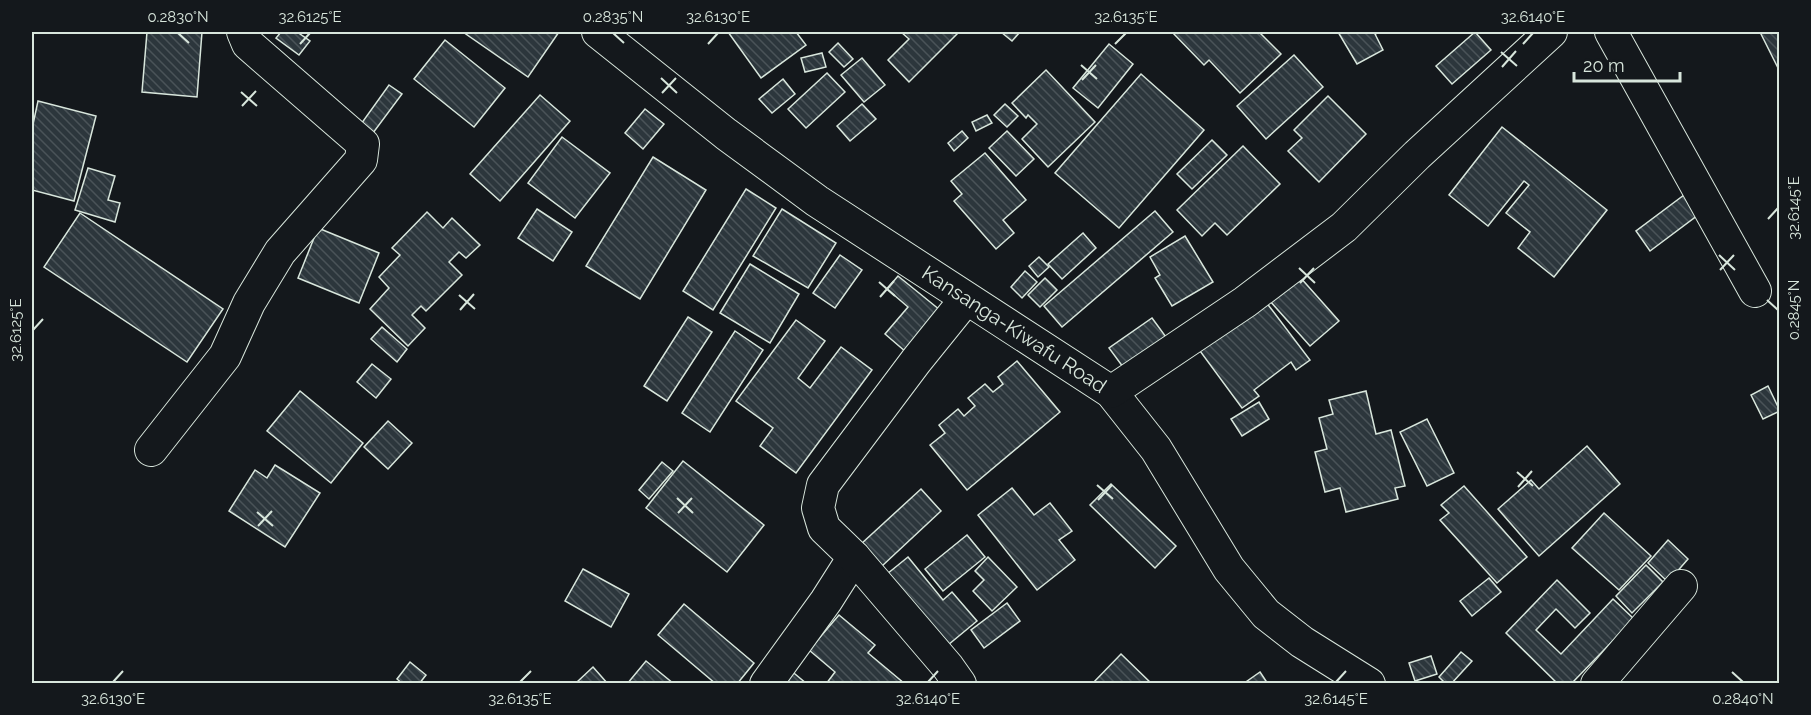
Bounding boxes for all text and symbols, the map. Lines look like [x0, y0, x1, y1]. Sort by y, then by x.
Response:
text: 0.2830°N [147, 8, 209, 26]
text: 32.6125°E [278, 8, 342, 26]
text: 0.2835°N [583, 8, 643, 26]
text: 32.6130°E [686, 8, 750, 26]
text: 32.6135°E [1094, 8, 1158, 26]
text: 32.6140°E [1501, 8, 1565, 26]
scale bar [1574, 45, 1680, 83]
text: 20 m [1583, 55, 1625, 76]
text: 32.6145°E [1785, 176, 1803, 240]
street label: Kansanga-Kiwafu Road [918, 261, 1111, 398]
text: 0.2845°N [1785, 280, 1803, 340]
text: 32.6125°E [7, 298, 25, 362]
text: 32.6130°E [81, 690, 145, 708]
text: 32.6135°E [488, 690, 552, 708]
text: 32.6140°E [896, 690, 960, 708]
text: 32.6145°E [1304, 690, 1368, 708]
text: 0.2840°N [1712, 690, 1774, 708]

